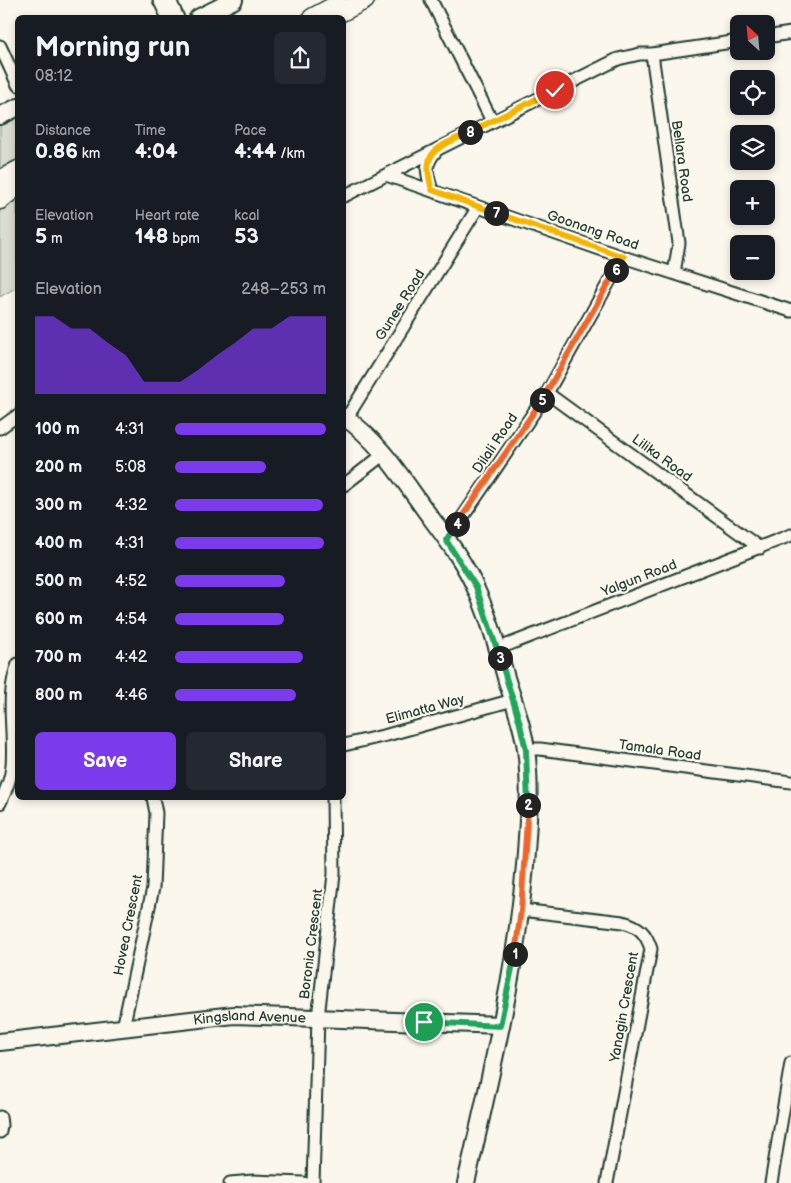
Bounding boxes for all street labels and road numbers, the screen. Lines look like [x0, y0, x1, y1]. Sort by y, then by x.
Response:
street label: Bellara Road [668, 119, 696, 203]
street label: Goonang Road [545, 206, 641, 254]
street label: Gunee Road [371, 266, 429, 344]
street label: Dilali Road [469, 410, 521, 476]
street label: Lilika Road [629, 431, 695, 485]
street label: Yalgun Road [598, 556, 679, 601]
street label: Elimatta Way [384, 690, 467, 728]
street label: Tamala Road [618, 736, 702, 764]
street label: Hovea Crescent [110, 872, 146, 977]
street label: Boronia Crescent [296, 887, 326, 1000]
street label: Yanagin Crescent [606, 950, 642, 1064]
street label: Kingsland Avenue [192, 1006, 306, 1028]

